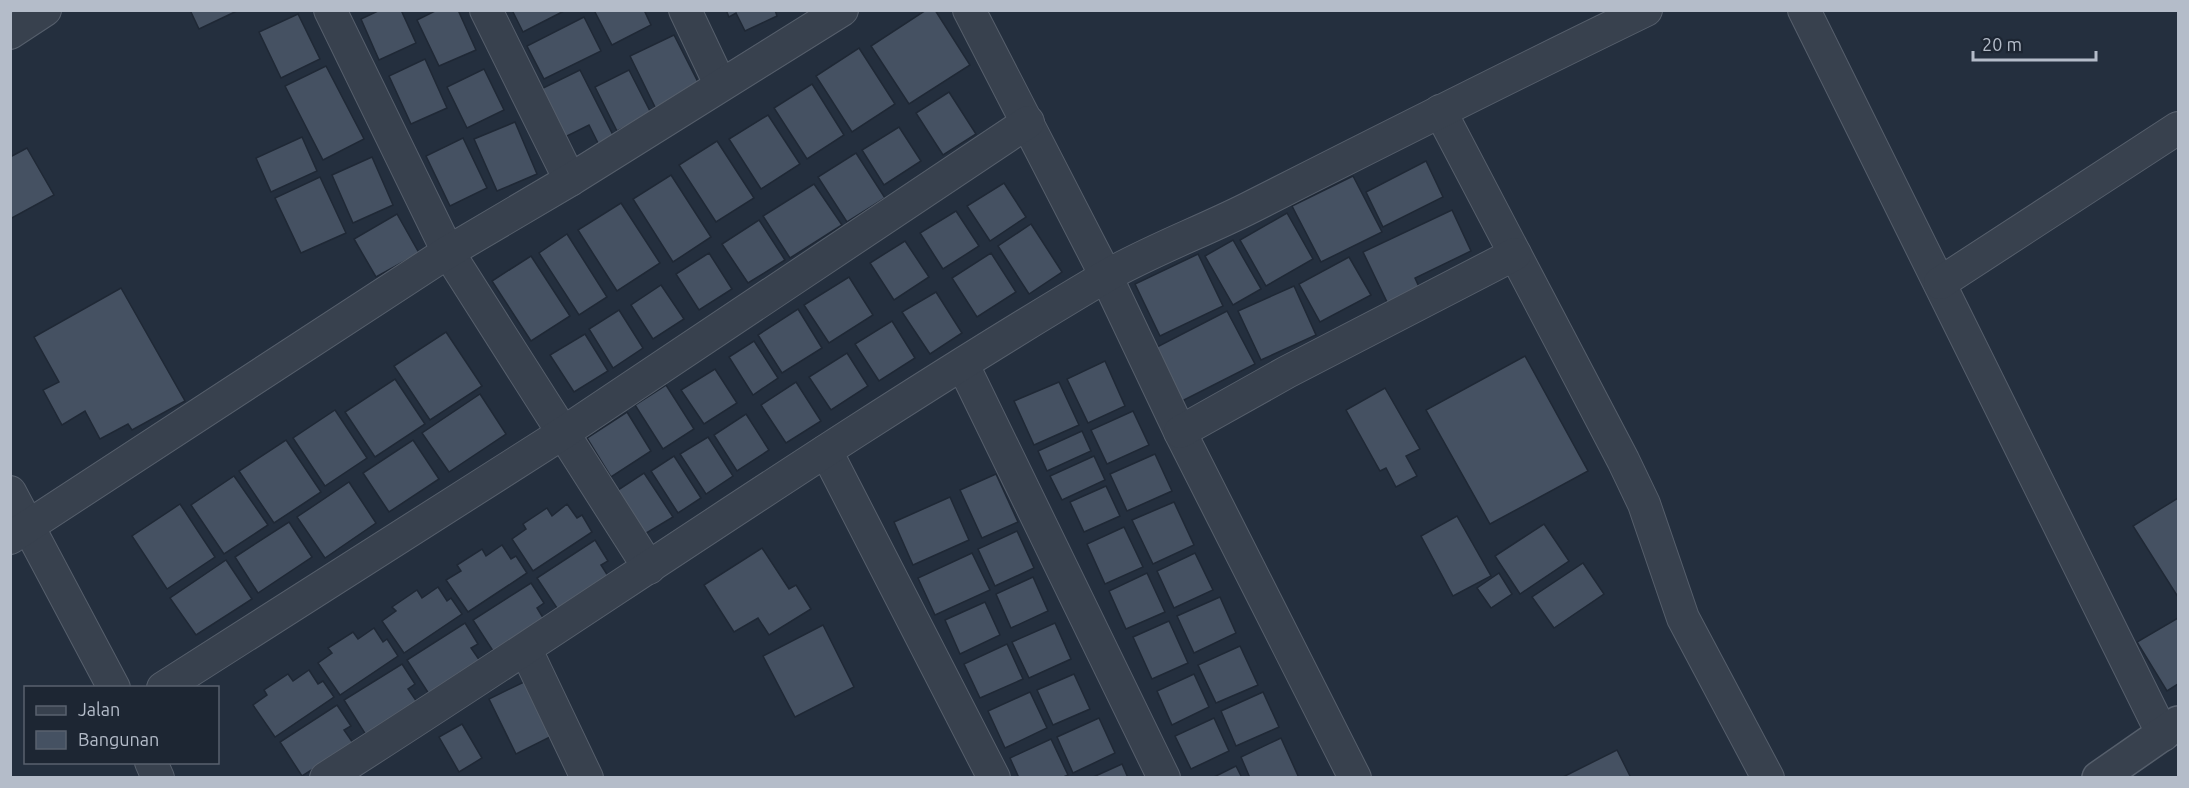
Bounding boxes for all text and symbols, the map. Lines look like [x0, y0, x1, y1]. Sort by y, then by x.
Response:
scale bar [1973, 24, 2096, 62]
text: 20 m [1982, 34, 2022, 54]
legend [24, 686, 219, 764]
text: Jalan [78, 699, 120, 719]
text: Bangunan [78, 729, 159, 749]

